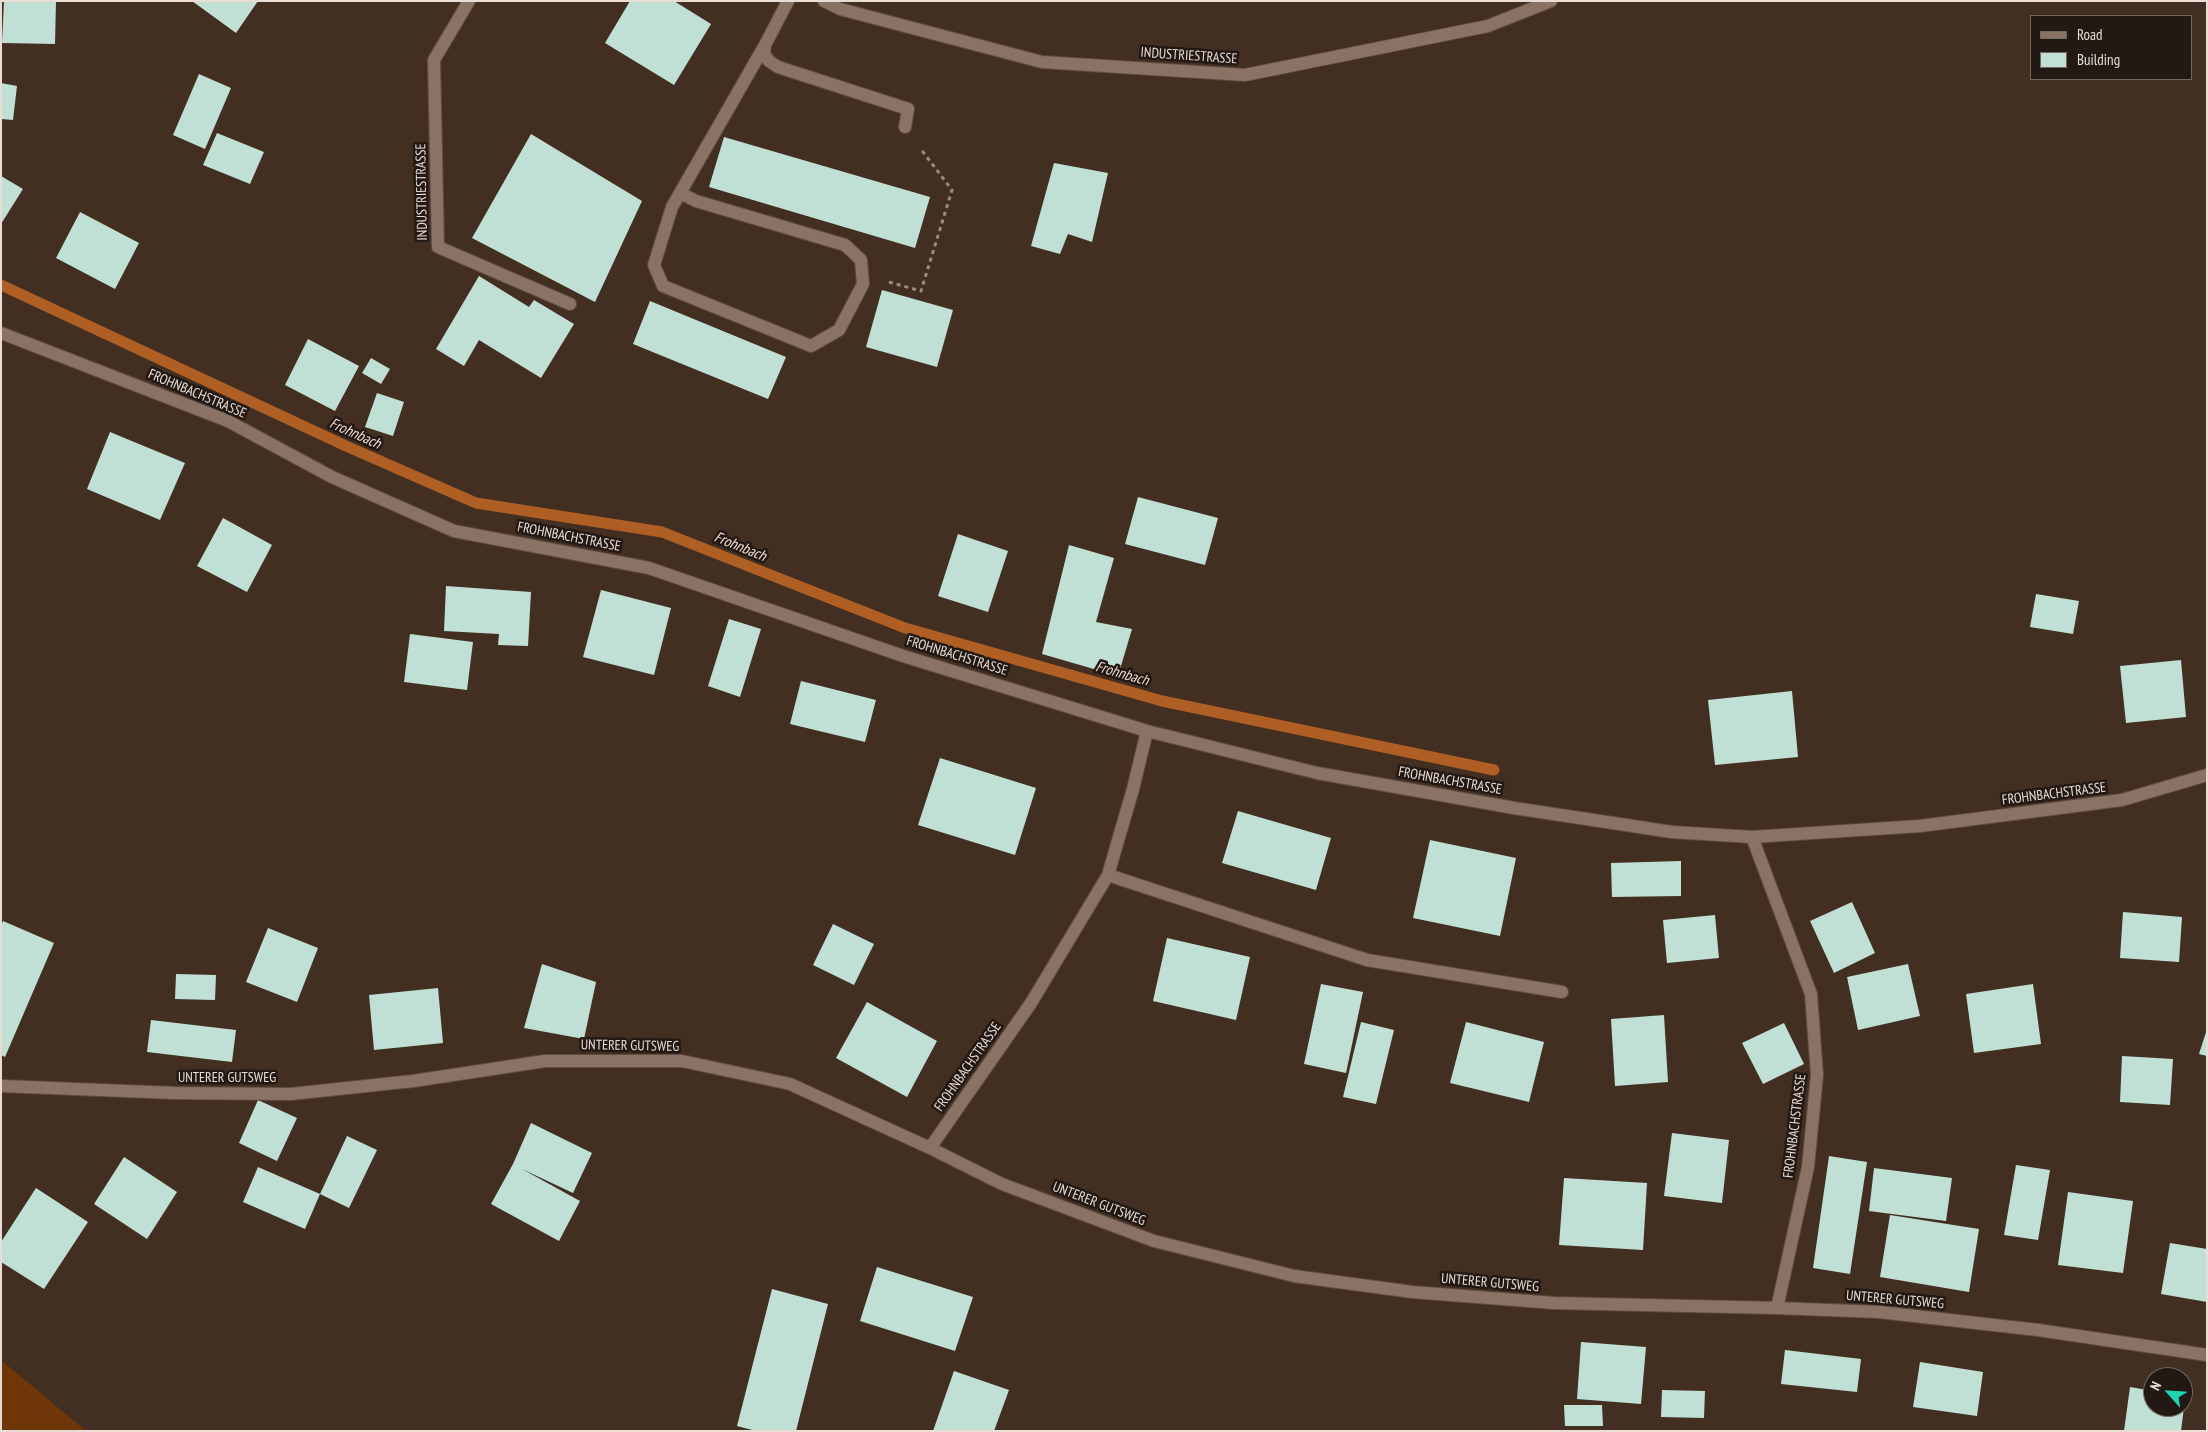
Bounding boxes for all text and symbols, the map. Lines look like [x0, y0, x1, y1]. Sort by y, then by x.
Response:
legend [2030, 15, 2193, 80]
text: Road [2077, 25, 2103, 44]
street label: INDUSTRIESTRASSE [1140, 44, 1238, 68]
text: Building [2077, 50, 2120, 69]
street label: INDUSTRIESTRASSE [413, 143, 431, 241]
street label: FROHNBACHSTRASSE [145, 366, 249, 422]
water label: Frohnbach [326, 415, 384, 453]
street label: FROHNBACHSTRASSE [516, 519, 622, 555]
water label: Frohnbach [711, 528, 769, 566]
street label: FROHNBACHSTRASSE [904, 633, 1010, 679]
water label: Frohnbach [1093, 658, 1151, 690]
street label: FROHNBACHSTRASSE [1397, 764, 1503, 798]
street label: FROHNBACHSTRASSE [2001, 779, 2107, 809]
street label: FROHNBACHSTRASSE [931, 1019, 1005, 1115]
street label: UNTERER GUTSWEG [581, 1037, 679, 1055]
street label: UNTERER GUTSWEG [178, 1070, 276, 1086]
street label: FROHNBACHSTRASSE [1780, 1073, 1810, 1179]
street label: UNTERER GUTSWEG [1050, 1179, 1148, 1229]
street label: UNTERER GUTSWEG [1440, 1270, 1540, 1296]
street label: UNTERER GUTSWEG [1845, 1287, 1945, 1313]
north arrow [2143, 1367, 2193, 1417]
text: N [2146, 1379, 2165, 1393]

